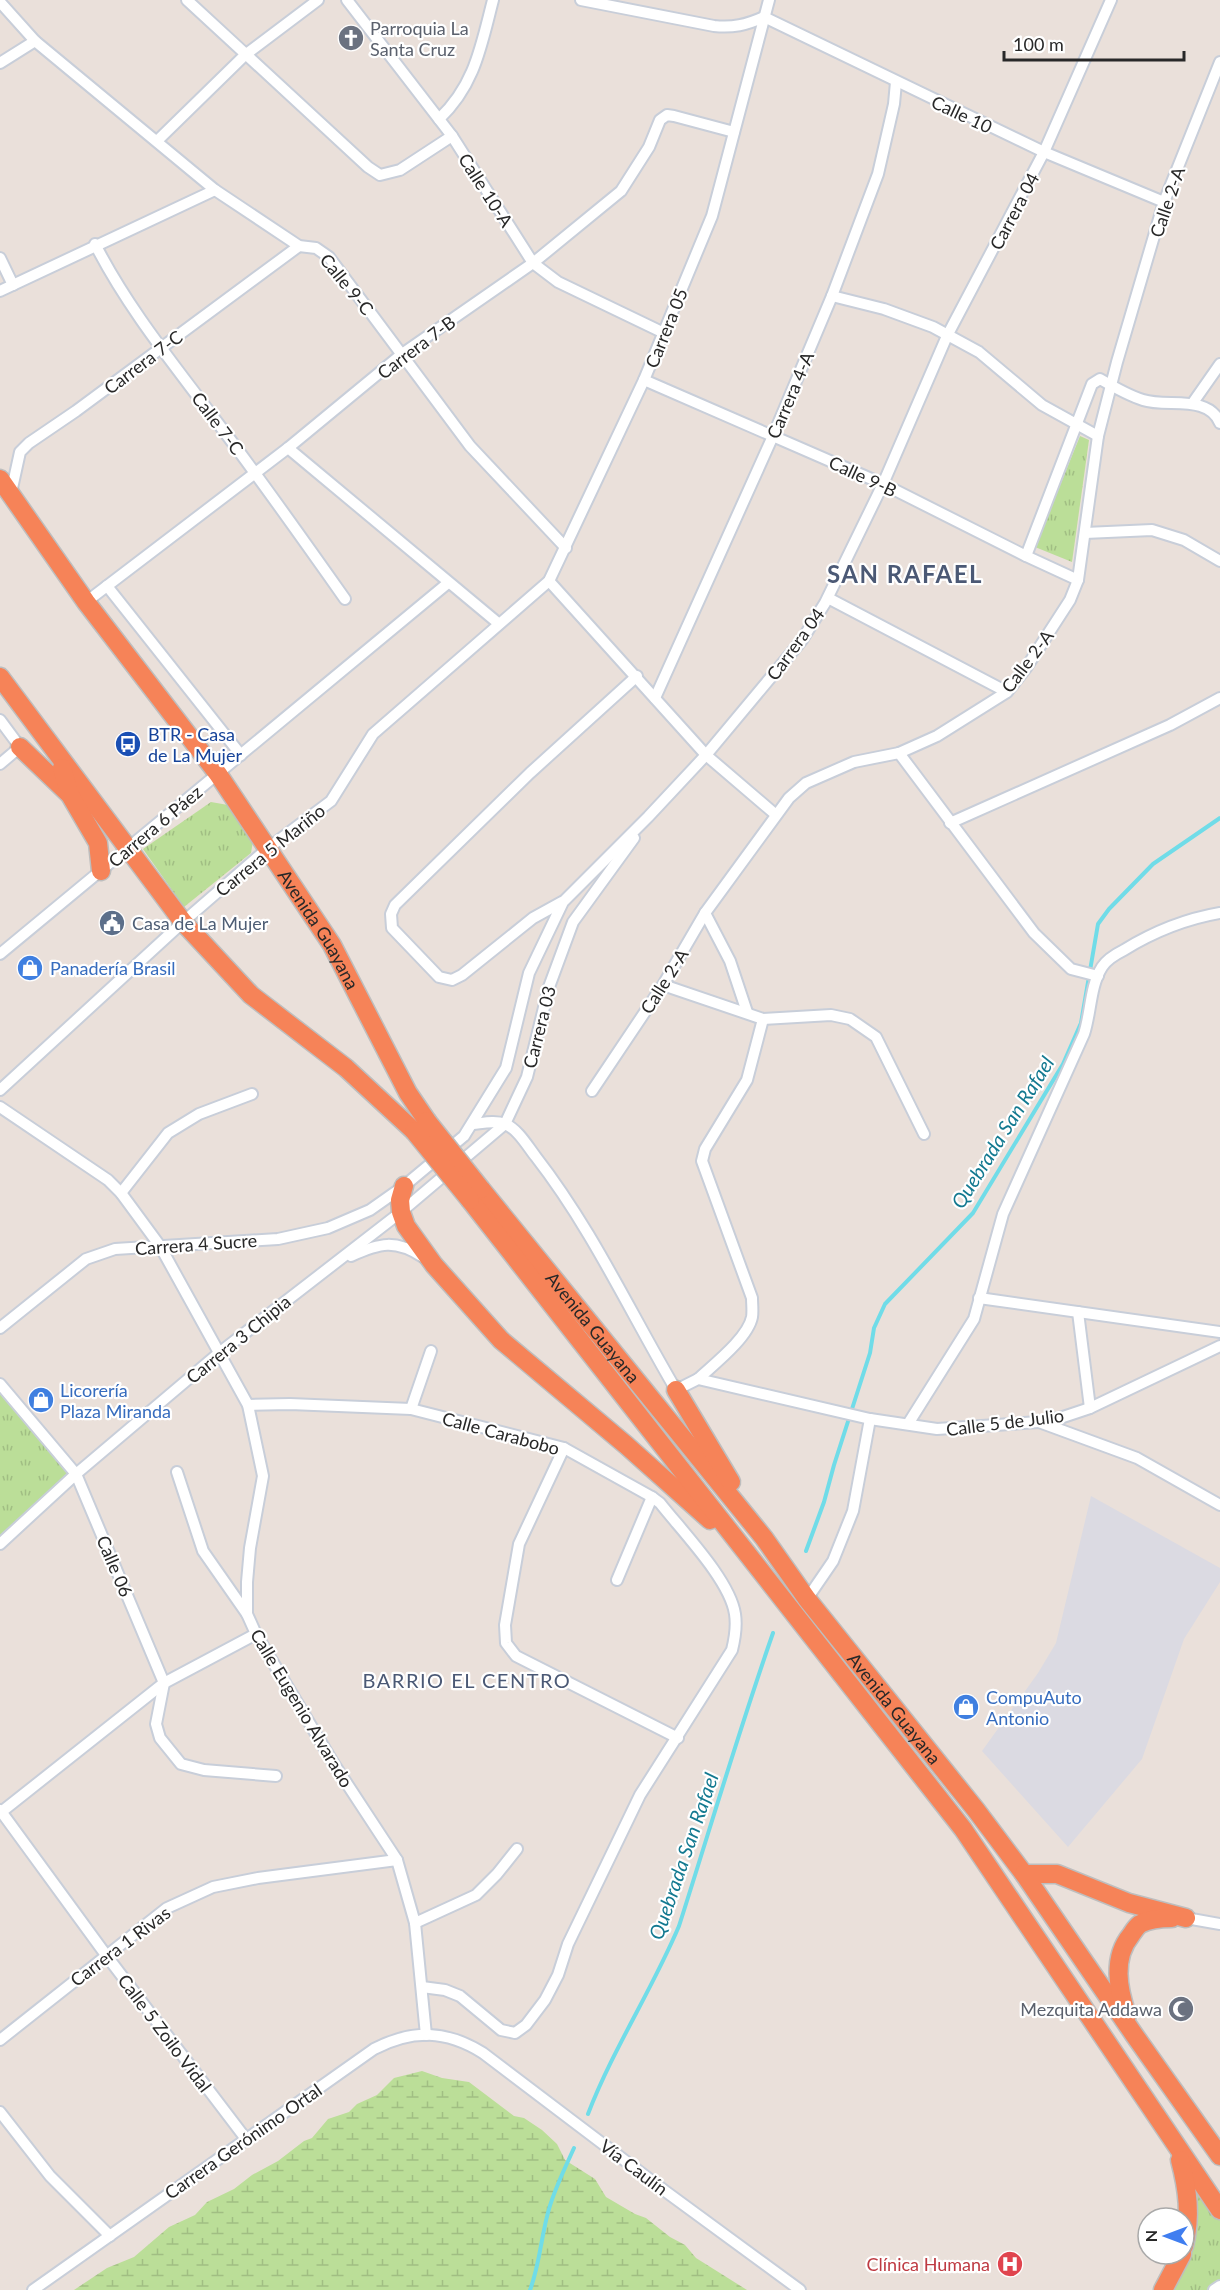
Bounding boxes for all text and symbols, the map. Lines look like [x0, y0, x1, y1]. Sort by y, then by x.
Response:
place label: Parroquia La Santa Cruz [370, 17, 469, 60]
church icon: Parroquia La Santa Cruz [336, 23, 366, 53]
scale bar [1004, 24, 1184, 62]
text: 100 m [1013, 33, 1064, 55]
street label: Calle 10 [928, 90, 996, 138]
street label: Calle 10-A [454, 149, 518, 232]
street label: Calle 2-A [1145, 163, 1190, 240]
street label: Carrera 04 [985, 169, 1043, 253]
street label: Calle 9-C [316, 249, 378, 319]
street label: Carrera 05 [640, 285, 692, 371]
street label: Carrera 7-B [373, 311, 459, 383]
street label: Carrera 7-C [100, 325, 186, 399]
street label: Carrera 4-A [762, 347, 819, 442]
street label: Calle 7-C [187, 387, 249, 459]
street label: Calle 9-B [826, 451, 900, 501]
district label: SAN RAFAEL [827, 559, 983, 588]
street label: Carrera 04 [761, 604, 829, 684]
street label: Calle 2-A [996, 625, 1058, 697]
place label: BTR - Casa de La Mujer [148, 723, 242, 766]
bus stop icon: BTR - Casa de La Mujer [113, 729, 143, 759]
street label: Carrera 6 Páez [104, 781, 206, 871]
street label: Carrera 5 Mariño [211, 799, 329, 901]
street label: Avenida Guayana [274, 865, 364, 993]
public building icon: Casa de La Mujer [97, 908, 127, 938]
place label: Casa de La Mujer [132, 912, 269, 934]
street label: Calle 2-A [635, 944, 693, 1018]
shop icon: Panadería Brasil [15, 953, 45, 983]
place label: Panadería Brasil [50, 957, 176, 979]
street label: Carrera 03 [518, 984, 560, 1070]
water label: Quebrada San Rafael [946, 1051, 1059, 1212]
street label: Carrera 4 Sucre [134, 1229, 258, 1259]
street label: Avenida Guayana [541, 1267, 645, 1387]
street label: Carrera 3 Chipia [181, 1290, 295, 1388]
place label: Licorería Plaza Miranda [60, 1379, 171, 1422]
shop icon: Licorería Plaza Miranda [26, 1385, 56, 1415]
street label: Calle 5 de Julio [945, 1404, 1065, 1440]
street label: Calle Carabobo [440, 1407, 562, 1459]
street label: Calle 06 [92, 1532, 138, 1600]
street label: Calle Eugenio Alvarado [246, 1625, 358, 1791]
street label: Avenida Guayana [843, 1648, 946, 1769]
district label: BARRIO EL CENTRO [363, 1668, 571, 1692]
place label: CompuAuto Antonio [986, 1686, 1082, 1729]
shop icon: CompuAuto Antonio [951, 1692, 981, 1722]
water label: Quebrada San Rafael [643, 1769, 723, 1943]
street label: Carrera 1 Rivas [66, 1901, 175, 1991]
street label: Calle 5 Zoilo Vidal [114, 1970, 216, 2096]
mosque icon: Mezquita Addawa [1166, 1994, 1196, 2024]
place label: Mezquita Addawa [1020, 1998, 1162, 2020]
street label: Carrera Gerónimo Ortal [160, 2078, 326, 2204]
street label: Vía Caulín [596, 2134, 672, 2200]
north arrow [1136, 2206, 1196, 2266]
text: N [1141, 2230, 1160, 2242]
hospital icon: Clínica Humana [995, 2249, 1025, 2279]
place label: Clínica Humana [867, 2253, 990, 2275]

